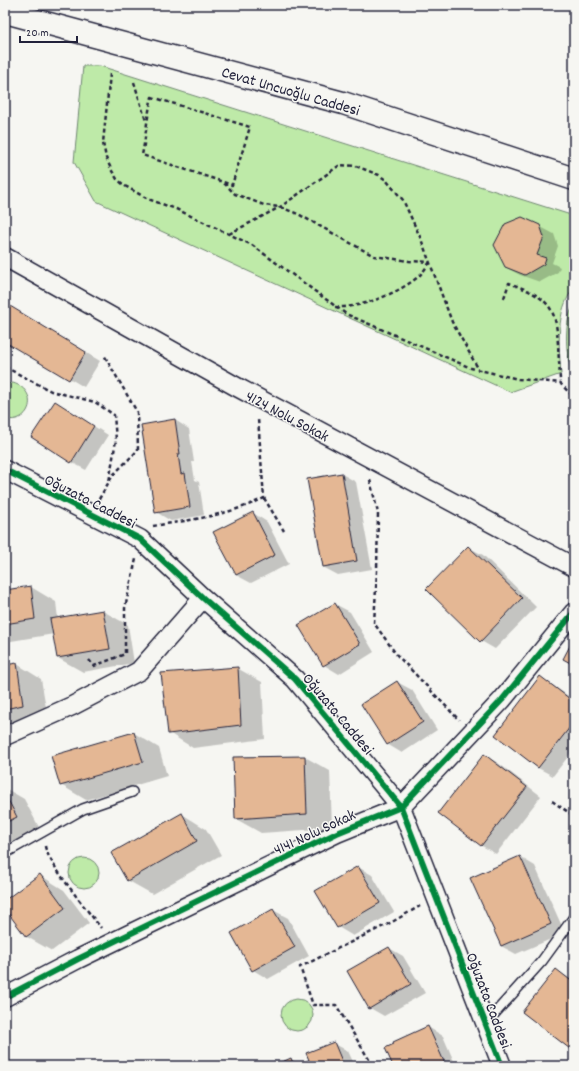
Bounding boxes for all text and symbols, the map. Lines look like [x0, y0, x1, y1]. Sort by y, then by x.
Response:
scale bar [20, 18, 77, 44]
text: 20 m [26, 25, 49, 42]
street label: Cevat Uncuoğlu Caddesi [219, 62, 362, 123]
street label: 4124 Nolu Sokak [241, 386, 333, 449]
street label: Oğuzata Caddesi [40, 469, 140, 535]
street label: Oğuzata Caddesi [296, 669, 378, 761]
street label: 4141 Nolu Sokak [270, 804, 360, 862]
street label: Oğuzata Caddesi [459, 950, 516, 1052]

